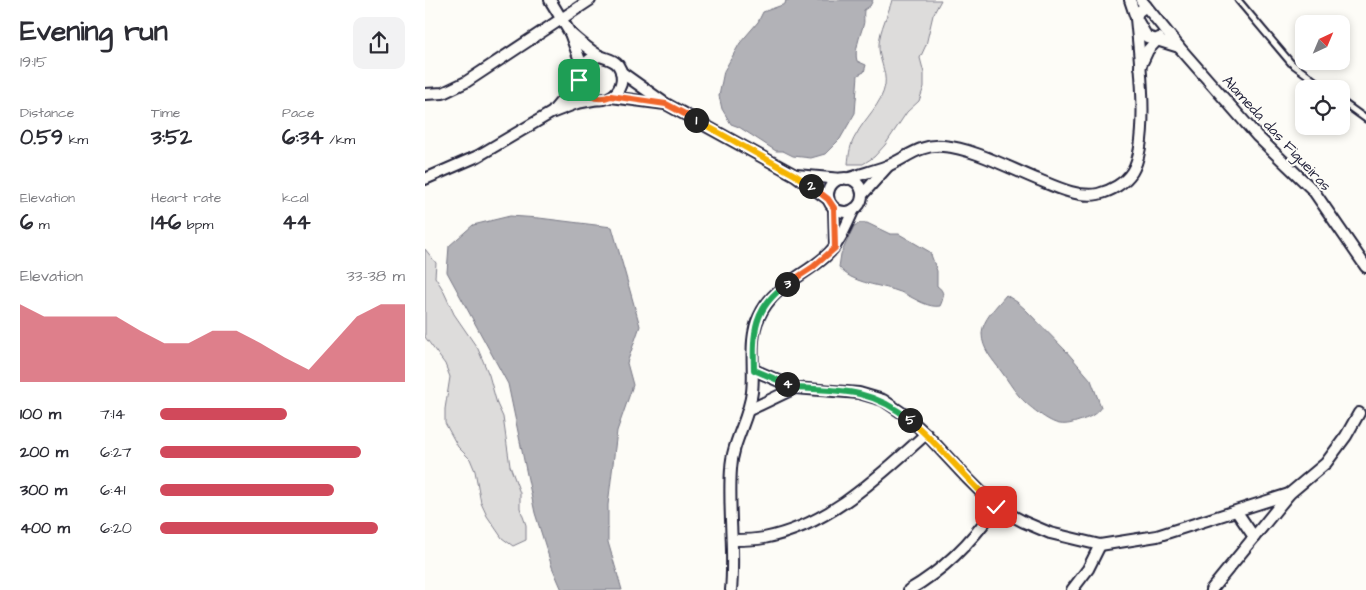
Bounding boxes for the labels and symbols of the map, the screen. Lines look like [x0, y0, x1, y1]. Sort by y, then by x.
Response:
north arrow [1295, 15, 1350, 70]
pin [558, 59, 600, 101]
street label: Alameda das Figueiras [1217, 71, 1336, 197]
pin: 1 [683, 108, 709, 132]
pin: 2 [799, 174, 823, 198]
pin: 3 [775, 272, 799, 296]
pin: 4 [775, 372, 799, 396]
pin: 5 [897, 408, 923, 432]
pin [975, 486, 1017, 528]

